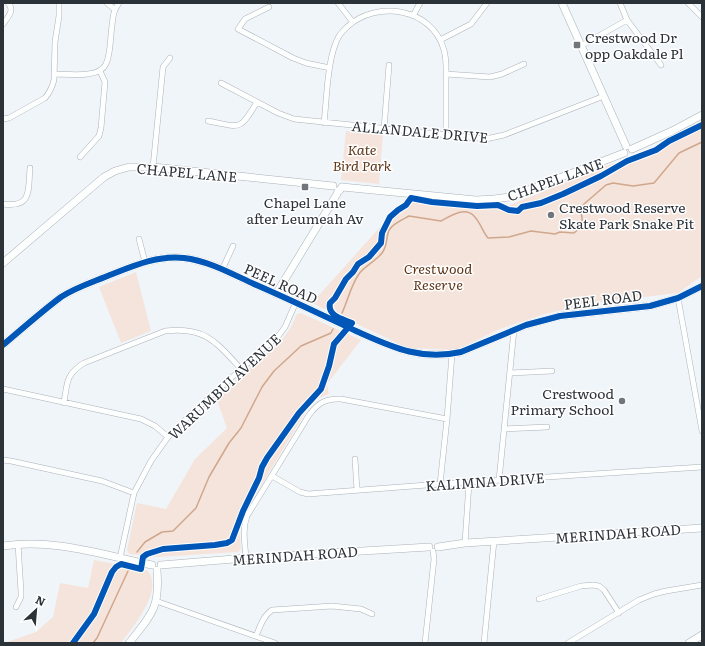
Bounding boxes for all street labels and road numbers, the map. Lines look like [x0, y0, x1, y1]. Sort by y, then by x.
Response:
street label: ALLANDALE DRIVE [351, 115, 489, 147]
street label: CHAPEL LANE [504, 152, 606, 206]
street label: CHAPEL LANE [136, 158, 238, 186]
street label: PEEL ROAD [241, 258, 321, 308]
street label: PEEL ROAD [563, 284, 643, 314]
street label: WARUMBUI AVENUE [163, 328, 285, 444]
street label: KALIMNA DRIVE [425, 467, 545, 495]
street label: MERINDAH ROAD [554, 519, 682, 547]
street label: MERINDAH ROAD [231, 541, 359, 569]

